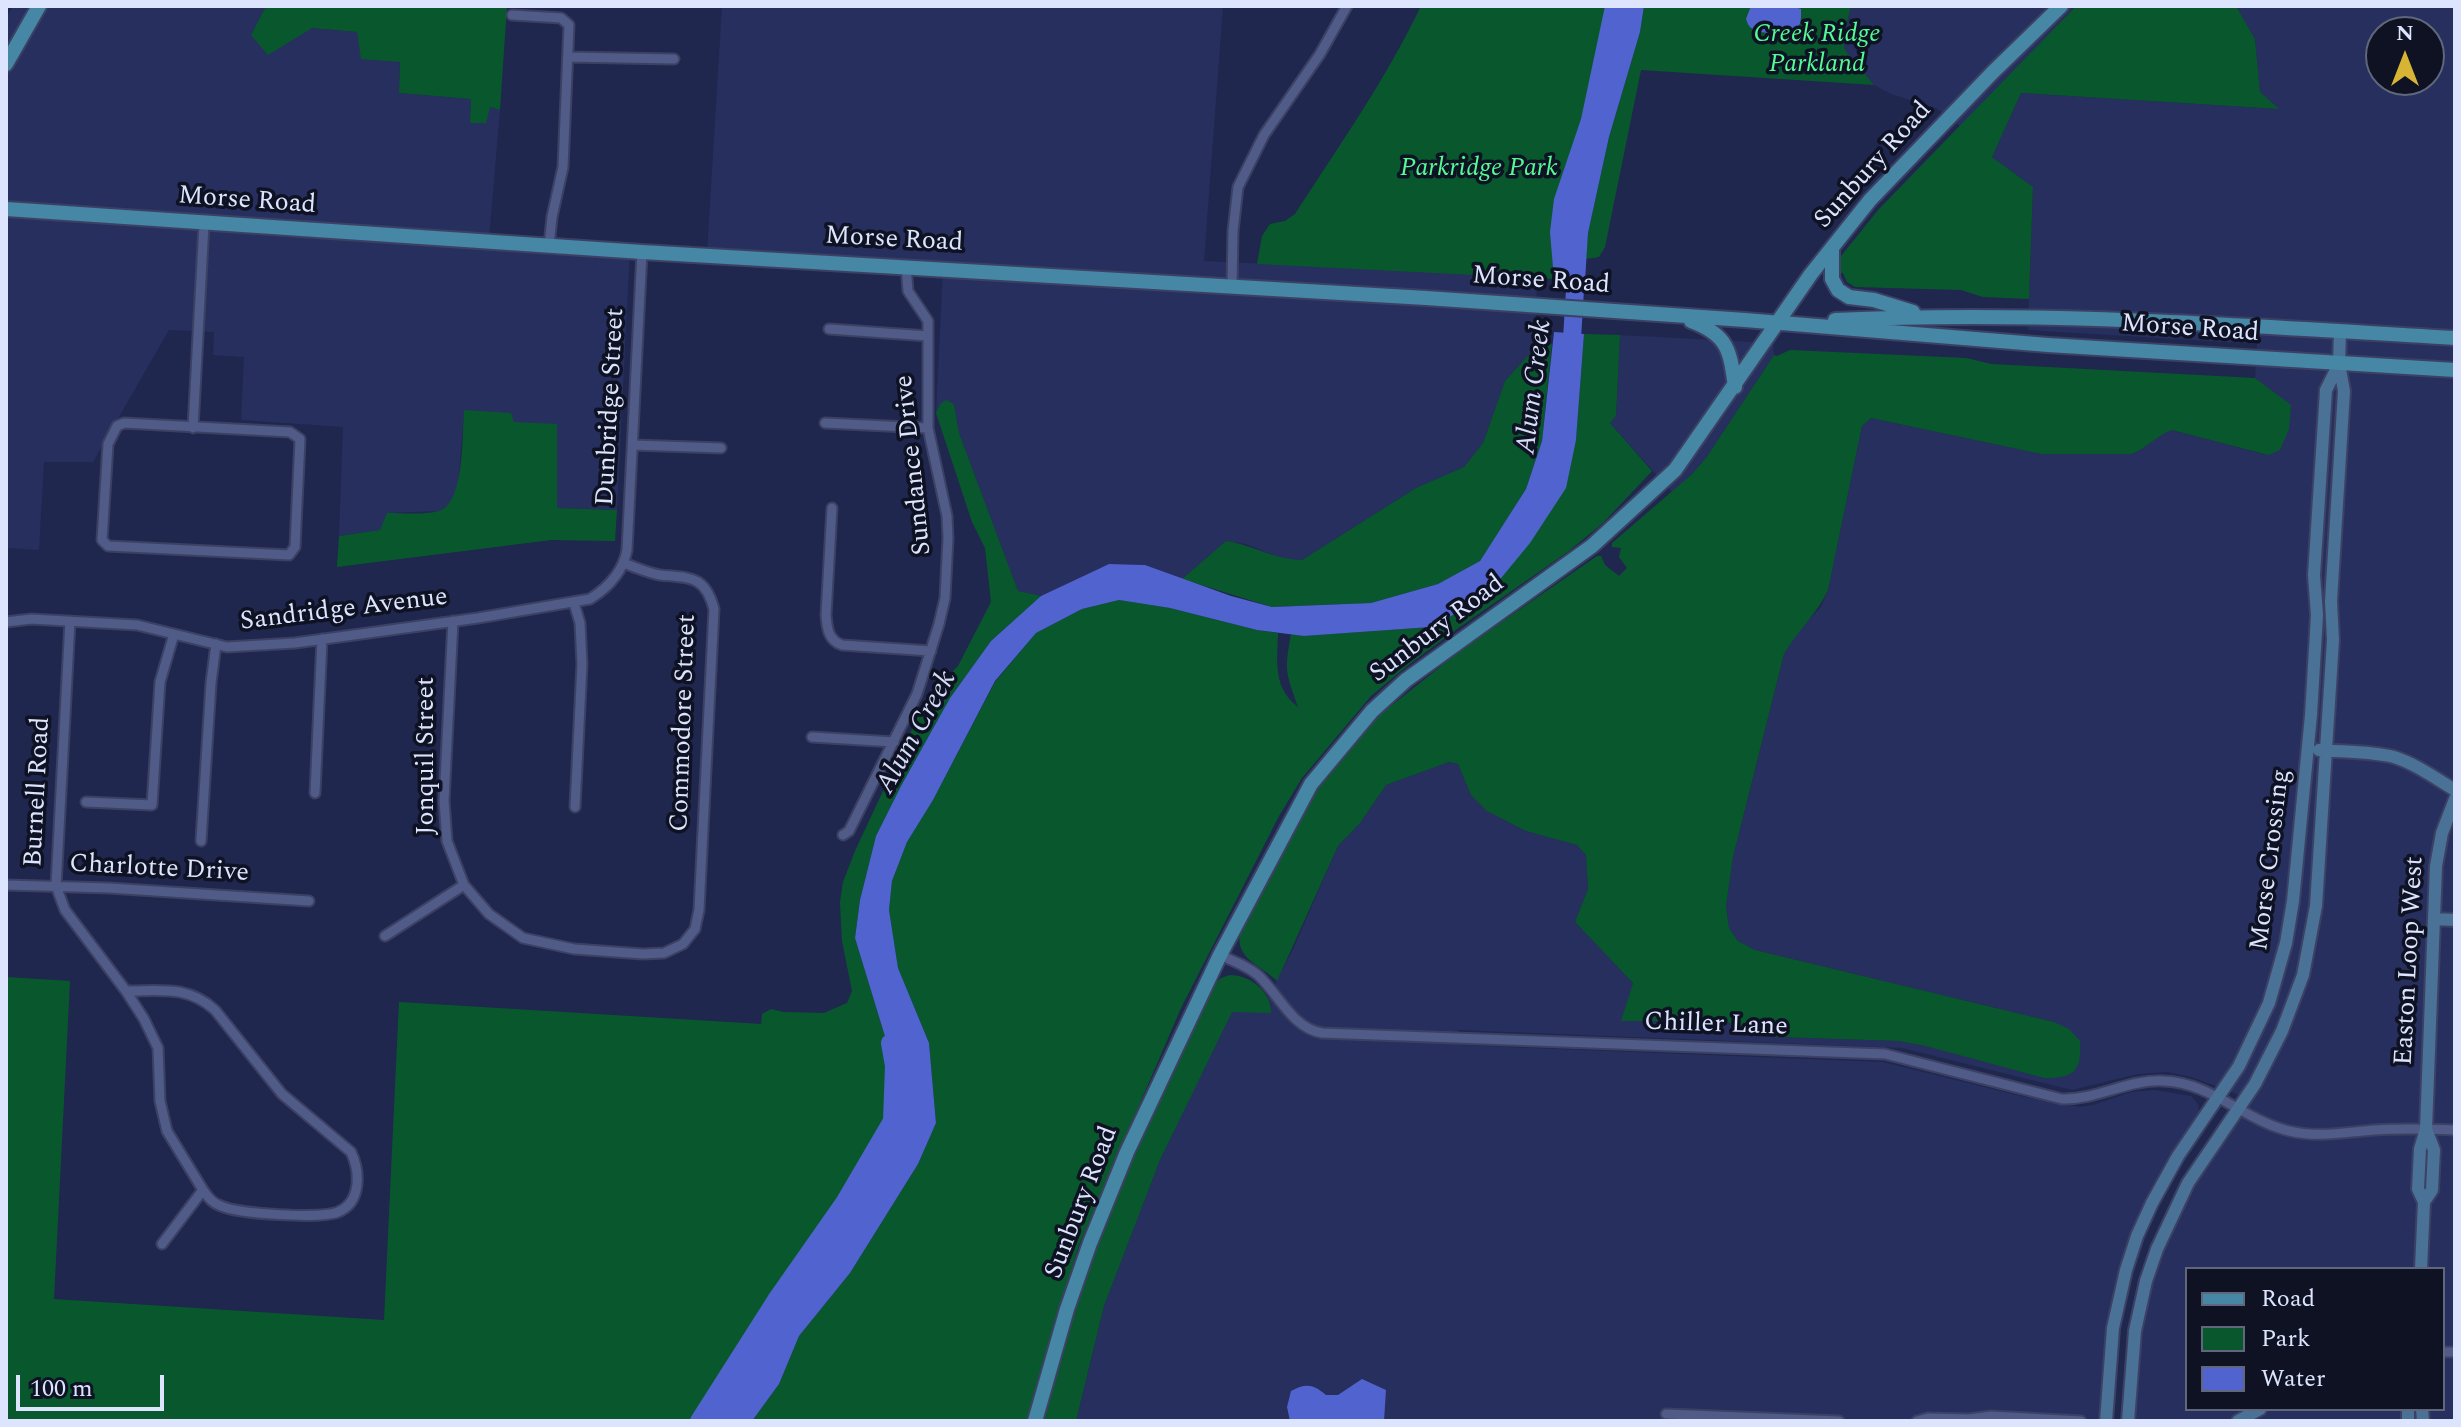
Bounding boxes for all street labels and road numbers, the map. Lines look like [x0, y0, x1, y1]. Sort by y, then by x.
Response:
street label: Sunbury Road [1809, 96, 1939, 236]
street label: Morse Road [177, 182, 317, 222]
street label: Morse Road [824, 222, 964, 260]
street label: Morse Road [1471, 262, 1611, 302]
street label: Dunbridge Street [591, 307, 633, 507]
street label: Morse Road [2120, 310, 2260, 350]
street label: Sundance Drive [890, 373, 940, 557]
street label: Sunbury Road [1365, 569, 1511, 691]
street label: Sandridge Avenue [239, 583, 449, 639]
street label: Commodore Street [666, 614, 704, 832]
street label: Jonquil Street [412, 677, 444, 835]
street label: Burnell Road [19, 716, 59, 868]
street label: Morse Crossing [2245, 768, 2299, 952]
street label: Charlotte Drive [68, 850, 250, 890]
street label: Easton Loop West [2390, 856, 2432, 1066]
street label: Chiller Lane [1644, 1008, 1788, 1044]
street label: Sunbury Road [1040, 1123, 1126, 1283]

